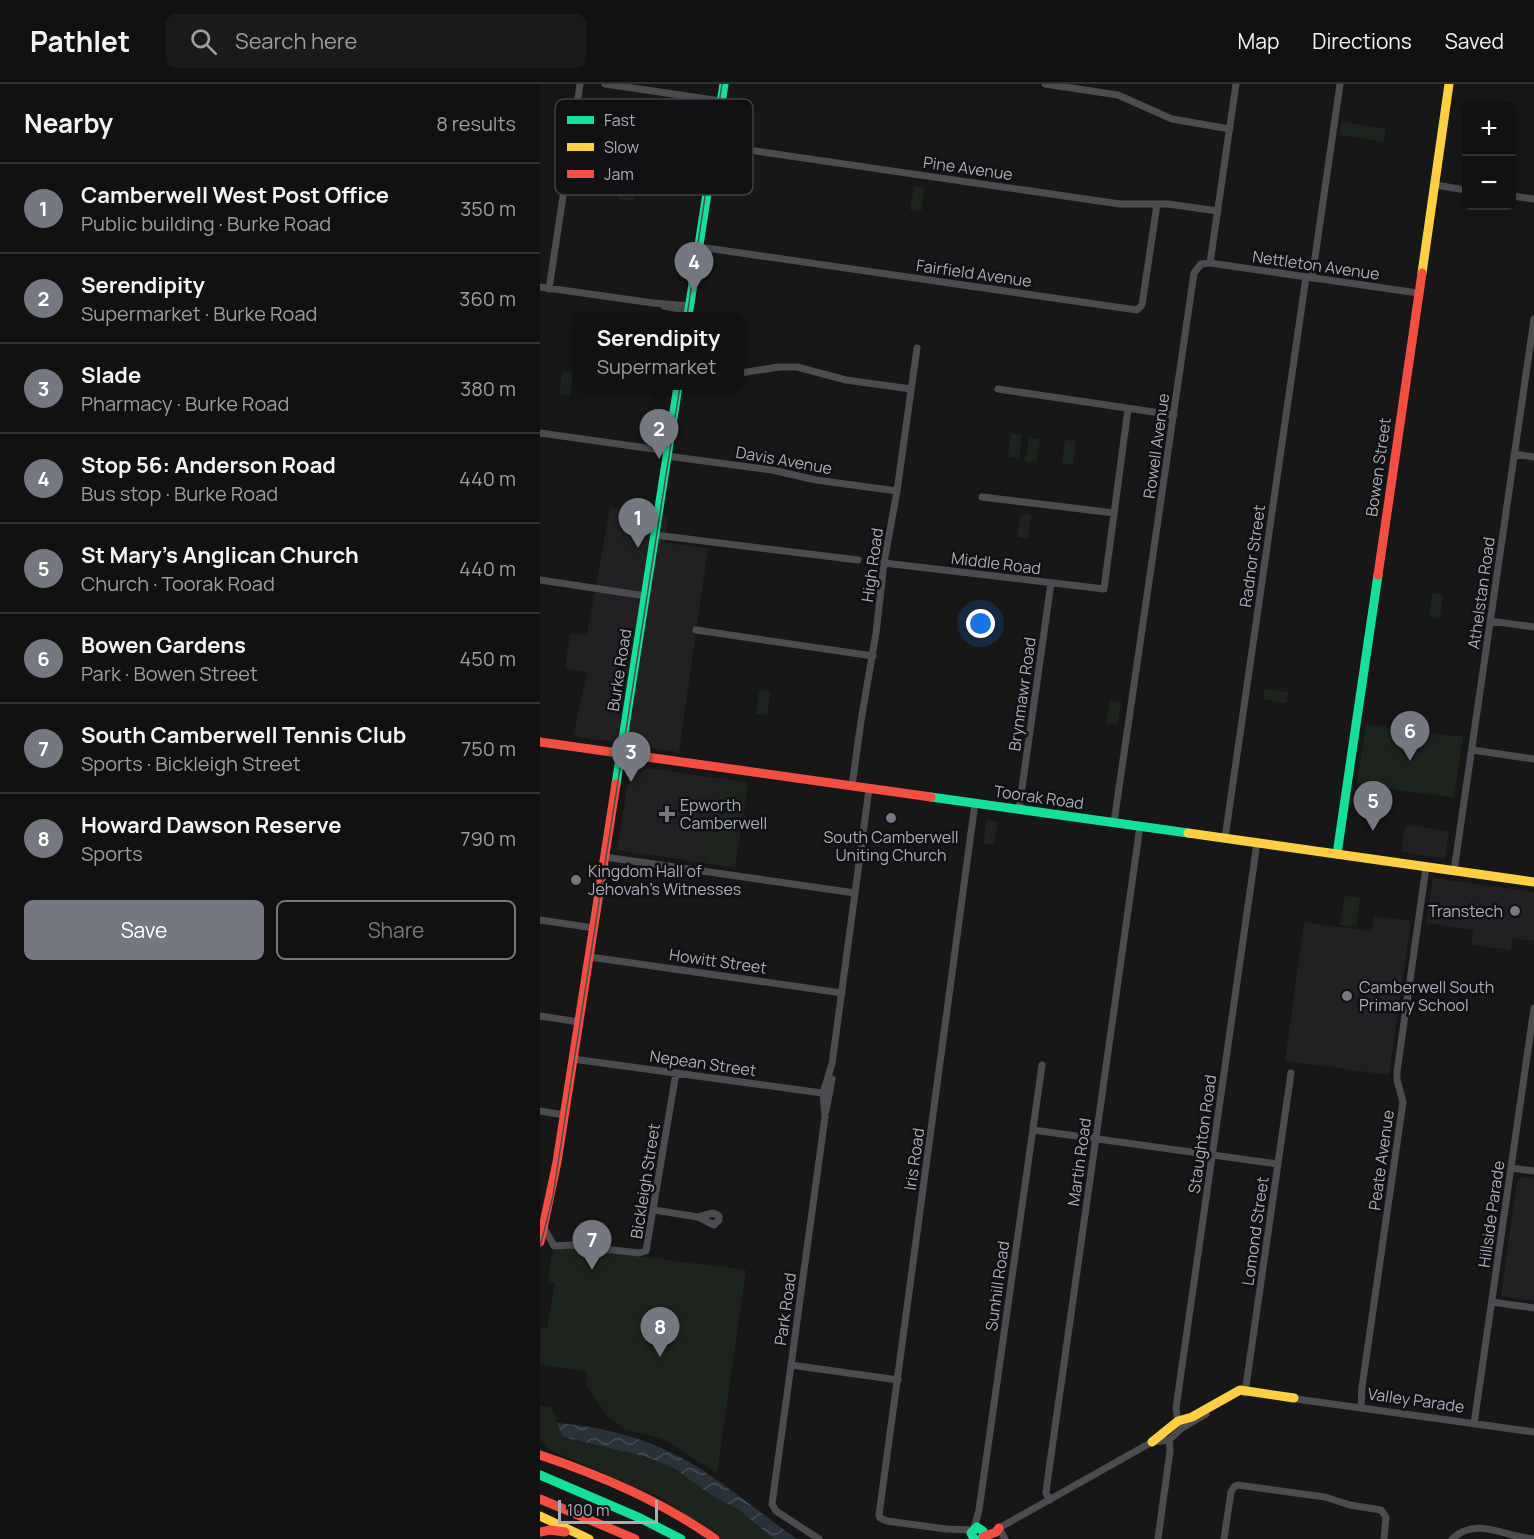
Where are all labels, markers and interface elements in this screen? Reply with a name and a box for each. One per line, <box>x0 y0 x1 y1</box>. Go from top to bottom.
search box <box>166 14 586 68</box>
text: Pathlet <box>30 22 130 60</box>
icon: search <box>187 25 220 58</box>
text: Search here <box>235 26 357 56</box>
text: Map <box>1238 27 1279 55</box>
text: Directions <box>1312 27 1412 55</box>
text: Saved <box>1445 27 1504 55</box>
legend <box>555 99 753 195</box>
map controls <box>1462 102 1516 210</box>
button: + <box>1462 102 1516 156</box>
text: Nearby <box>24 105 113 141</box>
text: Fast <box>604 109 635 131</box>
text: 8 results <box>436 110 516 137</box>
text: Slow <box>604 136 639 158</box>
street label: Pine Avenue <box>922 151 1014 185</box>
button: − <box>1462 156 1516 210</box>
text: Jam <box>604 163 634 185</box>
text: Camberwell West Post Office <box>81 180 389 210</box>
text: 1 <box>39 195 48 222</box>
text: 350 m <box>460 195 516 222</box>
text: Public building · Burke Road <box>81 210 331 237</box>
pin: 4 <box>674 242 714 292</box>
street label: Nettleton Avenue <box>1251 245 1381 285</box>
street label: Fairfield Avenue <box>915 254 1033 292</box>
text: Serendipity <box>81 270 205 300</box>
text: 2 <box>38 285 49 312</box>
text: 360 m <box>459 285 516 312</box>
text: Supermarket · Burke Road <box>81 300 317 327</box>
popup <box>573 312 744 390</box>
text: Serendipity <box>597 323 720 353</box>
text: Supermarket <box>597 353 716 380</box>
text: Slade <box>81 360 141 390</box>
text: 3 <box>38 375 49 402</box>
text: 380 m <box>460 375 516 402</box>
text: Pharmacy · Burke Road <box>81 390 289 417</box>
street label: Rowell Avenue <box>1138 392 1174 500</box>
pin: 2 <box>640 410 678 459</box>
street label: Bowen Street <box>1360 416 1396 518</box>
street label: Davis Avenue <box>734 441 834 479</box>
text: Stop 56: Anderson Road <box>81 450 336 480</box>
text: 4 <box>37 465 50 492</box>
text: 440 m <box>459 465 516 492</box>
text: Bus stop · Burke Road <box>81 480 278 507</box>
pin: 1 <box>618 498 658 548</box>
street label: Radnor Street <box>1234 503 1270 609</box>
street label: High Road <box>856 526 888 604</box>
street label: Athelstan Road <box>1462 535 1500 651</box>
text: St Mary's Anglican Church <box>81 540 359 570</box>
street label: Middle Road <box>950 547 1042 579</box>
text: 5 <box>38 555 49 582</box>
text: 440 m <box>459 555 516 582</box>
text: Church · Toorak Road <box>81 570 275 597</box>
your location <box>966 609 995 638</box>
street label: Burke Road <box>602 627 636 713</box>
text: Bowen Gardens <box>81 630 246 660</box>
street label: Brynmawr Road <box>1003 636 1041 752</box>
text: 6 <box>37 645 50 672</box>
text: 450 m <box>460 645 516 672</box>
text: Park · Bowen Street <box>81 660 258 687</box>
pin: 6 <box>1390 712 1430 761</box>
text: South Camberwell Tennis Club <box>81 720 406 750</box>
pin: 3 <box>612 732 650 782</box>
text: 7 <box>38 735 49 762</box>
text: 750 m <box>461 735 516 762</box>
text: Sports · Bickleigh Street <box>81 750 301 777</box>
street label: Toorak Road <box>993 780 1085 814</box>
pin: 5 <box>1354 782 1392 831</box>
place label: Epworth Camberwell <box>680 794 767 834</box>
marker: Epworth Camberwell <box>658 805 676 823</box>
text: Howard Dawson Reserve <box>81 810 341 840</box>
marker: South Camberwell Uniting Church <box>884 811 898 825</box>
text: 8 <box>37 825 50 852</box>
text: 790 m <box>460 825 516 852</box>
place label: South Camberwell Uniting Church <box>823 826 959 866</box>
text: Sports <box>81 840 143 867</box>
place label: Kingdom Hall of Jehovah's Witnesses <box>588 860 741 900</box>
marker: Kingdom Hall of Jehovah's Witnesses <box>569 873 583 887</box>
button: Save <box>24 900 264 960</box>
button: Share <box>276 900 516 960</box>
place label: Transtech <box>1428 900 1503 922</box>
marker: Transtech <box>1508 904 1522 918</box>
street label: Howitt Street <box>668 943 768 979</box>
place label: Camberwell South Primary School <box>1359 976 1494 1016</box>
marker: Camberwell South Primary School <box>1340 989 1354 1003</box>
street label: Nepean Street <box>648 1045 758 1081</box>
street label: Staughton Road <box>1183 1073 1221 1195</box>
street label: Peate Avenue <box>1363 1108 1399 1212</box>
street label: Martin Road <box>1062 1116 1096 1208</box>
street label: Bickleigh Street <box>625 1122 665 1240</box>
street label: Iris Road <box>899 1126 929 1192</box>
street label: Hillside Parade <box>1473 1159 1509 1269</box>
street label: Lomond Street <box>1236 1175 1274 1287</box>
pin: 7 <box>572 1220 612 1270</box>
street label: Sunhill Road <box>980 1240 1014 1332</box>
street label: Park Road <box>769 1271 801 1347</box>
pin: 8 <box>640 1308 680 1357</box>
street label: Valley Parade <box>1366 1382 1466 1418</box>
scale bar <box>558 1497 658 1524</box>
text: 100 m <box>567 1499 610 1521</box>

